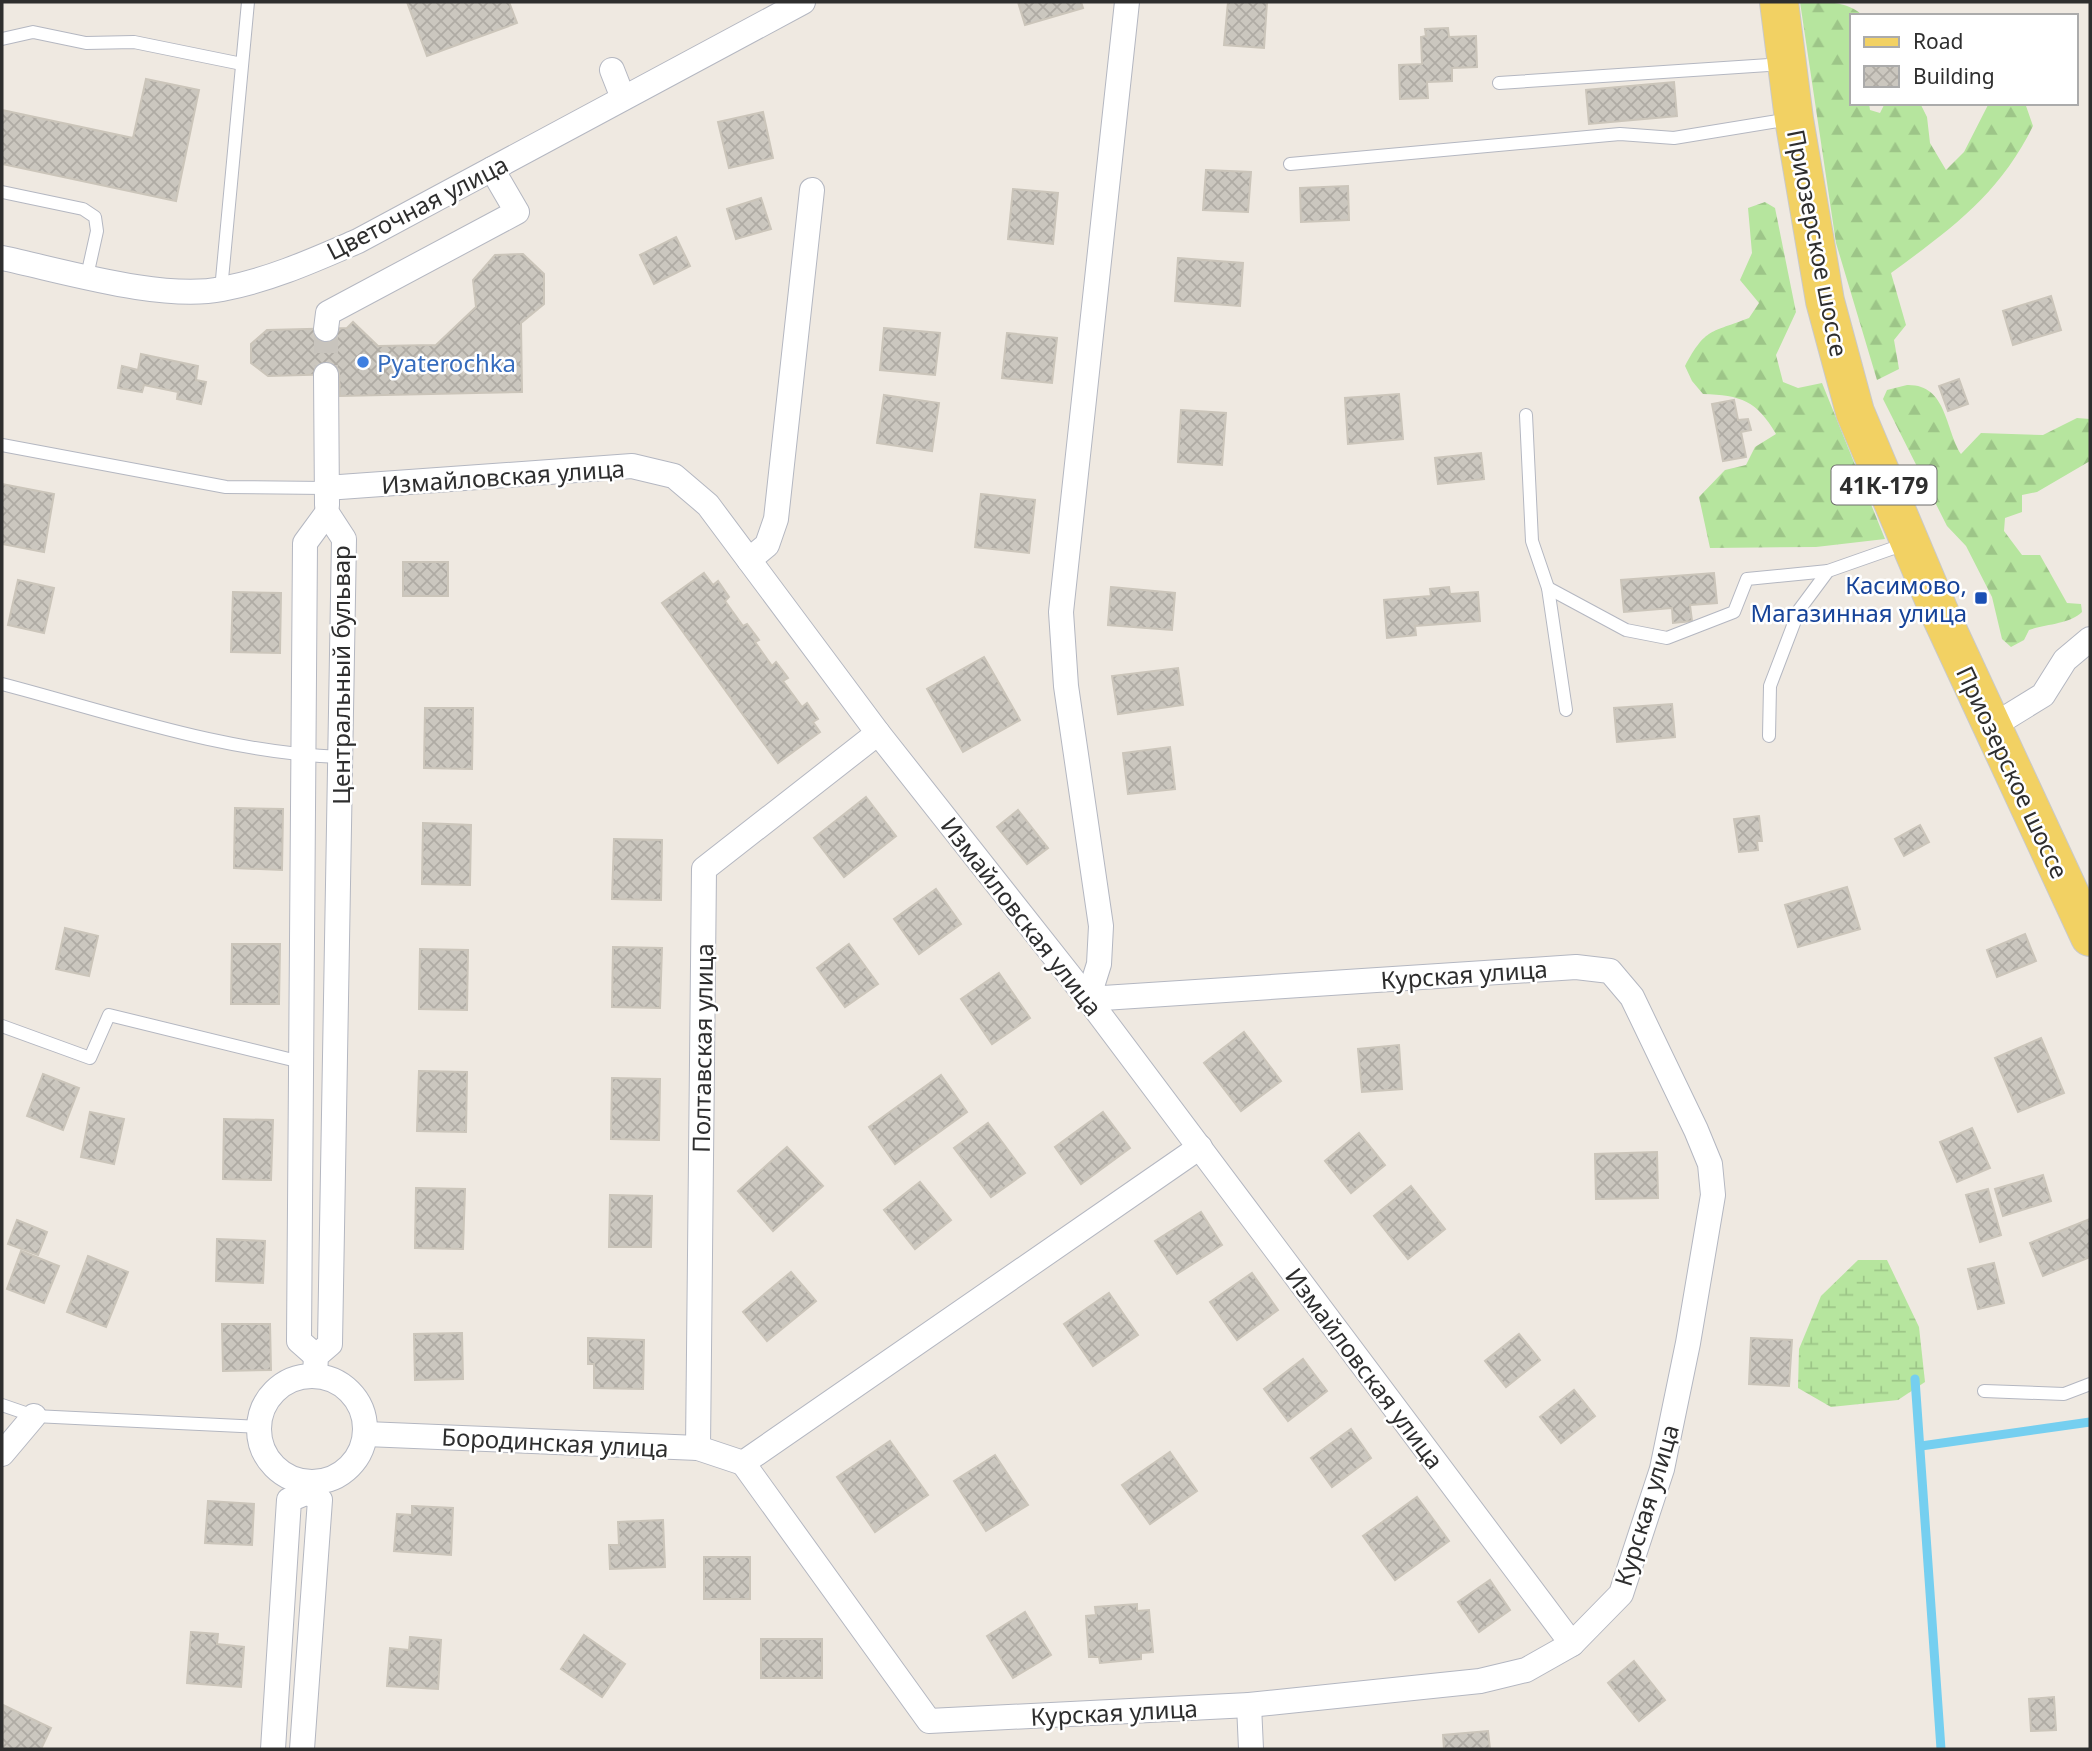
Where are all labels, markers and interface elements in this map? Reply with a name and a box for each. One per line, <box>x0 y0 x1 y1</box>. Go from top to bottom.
legend <box>1850 14 2078 105</box>
text: Road <box>1913 27 1963 55</box>
text: Building <box>1913 62 1995 90</box>
street label: Приозерское шоссе <box>1780 127 1856 359</box>
street label: Цветочная улица <box>321 147 513 267</box>
place label: Pyaterochka <box>377 346 516 379</box>
marker: Pyaterochka <box>355 354 371 370</box>
street label: Измайловская улица <box>380 451 626 501</box>
road number: 41К-179 <box>1832 466 1937 505</box>
street label: Центральный бульвар <box>324 545 357 805</box>
place label: Касимово, Магазинная улица <box>1750 568 1967 629</box>
marker: Касимово, Магазинная улица <box>1973 590 1989 606</box>
street label: Приозерское шоссе <box>1949 660 2077 884</box>
street label: Измайловская улица <box>934 810 1110 1022</box>
street label: Полтавская улица <box>684 943 720 1153</box>
street label: Курская улица <box>1379 952 1549 996</box>
street label: Измайловская улица <box>1278 1261 1452 1475</box>
street label: Бородинская улица <box>441 1420 669 1464</box>
street label: Курская улица <box>1606 1420 1686 1590</box>
street label: Курская улица <box>1030 1691 1198 1733</box>

